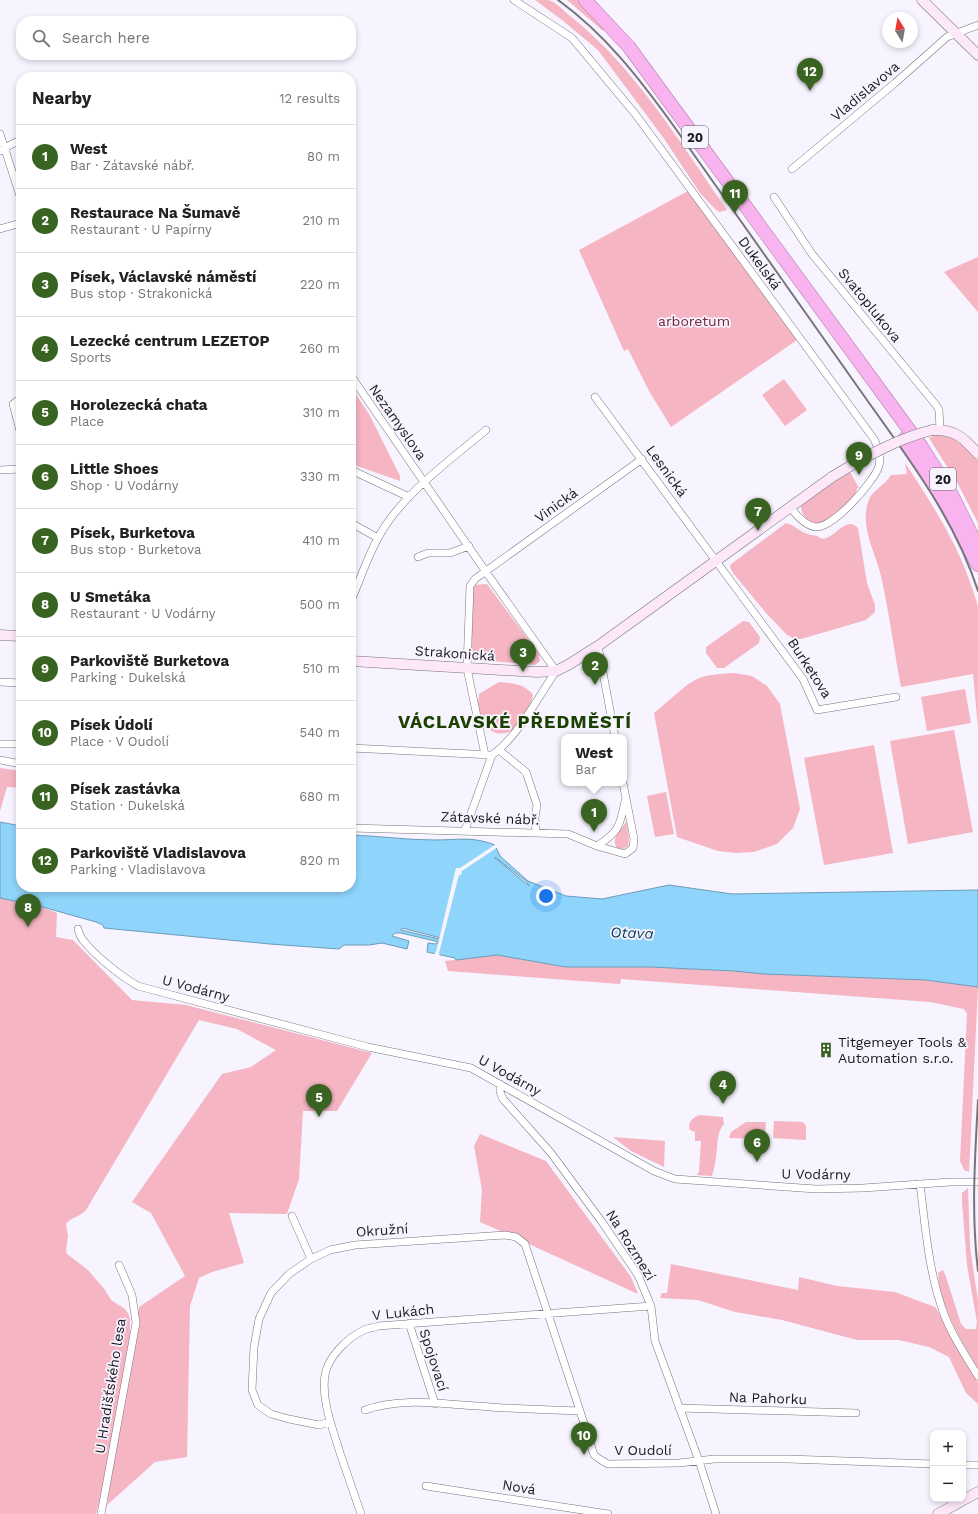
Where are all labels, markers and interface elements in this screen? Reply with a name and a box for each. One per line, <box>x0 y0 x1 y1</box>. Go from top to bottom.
north arrow <box>882 12 918 48</box>
search box <box>16 16 356 60</box>
icon: search <box>30 27 52 49</box>
text: Search here <box>62 29 150 47</box>
pin: 12 <box>797 58 823 91</box>
street label: Vladislavova <box>828 58 902 124</box>
text: Nearby <box>32 88 91 108</box>
text: 12 results <box>279 91 340 106</box>
road number: 20 <box>682 126 708 148</box>
text: West <box>70 140 107 158</box>
text: 1 <box>42 149 48 164</box>
text: 80 m <box>307 149 340 164</box>
text: Bar · Zátavské nábř. <box>70 158 194 173</box>
pin: 11 <box>722 180 748 213</box>
text: Restaurace Na Šumavě <box>70 204 240 222</box>
text: 2 <box>41 213 49 228</box>
text: 210 m <box>302 213 340 228</box>
text: Restaurant · U Papírny <box>70 222 212 237</box>
street label: Dukelská <box>735 233 785 293</box>
street label: Svatoplukova <box>835 265 905 345</box>
text: Písek, Václavské náměstí <box>70 268 256 286</box>
text: 3 <box>41 277 49 292</box>
text: 220 m <box>300 277 340 292</box>
text: Bus stop · Strakonická <box>70 286 212 301</box>
park label: arboretum <box>658 313 730 329</box>
text: Lezecké centrum LEZETOP <box>70 332 270 350</box>
text: 4 <box>41 341 49 356</box>
text: 260 m <box>300 341 340 356</box>
text: Sports <box>70 350 111 365</box>
street label: Nezamyslova <box>366 381 430 463</box>
text: Horolezecká chata <box>70 396 208 414</box>
text: 5 <box>41 405 49 420</box>
text: 310 m <box>302 405 340 420</box>
text: Place <box>70 414 104 429</box>
street label: Lesnická <box>643 442 691 500</box>
pin: 9 <box>846 442 872 475</box>
text: Little Shoes <box>70 460 158 478</box>
road number: 20 <box>930 468 956 490</box>
text: 6 <box>41 469 49 484</box>
text: 330 m <box>300 469 340 484</box>
text: Shop · U Vodárny <box>70 478 178 493</box>
street label: Vinická <box>532 484 580 526</box>
pin: 7 <box>745 498 771 531</box>
text: Písek, Burketova <box>70 524 195 542</box>
text: 7 <box>41 533 49 548</box>
text: 410 m <box>302 533 340 548</box>
text: Bus stop · Burketova <box>70 542 201 557</box>
text: U Smetáka <box>70 588 151 606</box>
text: 8 <box>41 597 49 612</box>
text: 500 m <box>299 597 340 612</box>
text: Restaurant · U Vodárny <box>70 606 216 621</box>
street label: Burketova <box>785 635 835 701</box>
pin: 3 <box>510 639 536 672</box>
street label: Strakonická <box>414 642 496 664</box>
text: Parkoviště Burketova <box>70 652 229 670</box>
pin: 2 <box>582 652 608 685</box>
text: 9 <box>41 661 49 676</box>
text: 510 m <box>302 661 340 676</box>
text: Parking · Dukelská <box>70 670 186 685</box>
district label: VÁCLAVSKÉ PŘEDMĚSTÍ <box>398 711 632 732</box>
text: Písek Údolí <box>70 716 153 734</box>
text: 10 <box>38 725 52 740</box>
text: 540 m <box>300 725 340 740</box>
text: Place · V Oudolí <box>70 734 169 749</box>
popup <box>561 734 627 786</box>
text: West <box>575 744 613 762</box>
text: Bar <box>575 762 596 777</box>
text: Písek zastávka <box>70 780 180 798</box>
text: 11 <box>39 789 51 804</box>
text: 680 m <box>299 789 340 804</box>
text: Station · Dukelská <box>70 798 185 813</box>
pin: 1 <box>581 799 607 832</box>
street label: Zátavské nábř. <box>440 808 540 828</box>
text: Parkoviště Vladislavova <box>70 844 246 862</box>
text: 12 <box>38 853 52 868</box>
text: 820 m <box>300 853 340 868</box>
text: Parking · Vladislavova <box>70 862 206 877</box>
your location <box>536 886 556 906</box>
pin: 8 <box>15 894 41 927</box>
water label: Otava <box>610 923 654 943</box>
street label: U Vodárny <box>161 971 232 1005</box>
place label: Titgemeyer Tools & Automation s.r.o. <box>838 1034 967 1066</box>
building icon: Titgemeyer Tools & Automation s.r.o. <box>817 1041 835 1059</box>
street label: U Vodárny <box>476 1051 545 1099</box>
pin: 4 <box>710 1071 736 1104</box>
pin: 5 <box>306 1084 332 1117</box>
pin: 6 <box>744 1129 770 1162</box>
street label: U Vodárny <box>781 1165 851 1183</box>
street label: Na Rozmezí <box>603 1207 659 1283</box>
street label: Okružní <box>355 1220 409 1240</box>
street label: V Lukách <box>371 1301 435 1323</box>
street label: U Hradišťského lesa <box>91 1317 129 1455</box>
street label: Spojovací <box>416 1327 452 1394</box>
street label: Na Pahorku <box>729 1389 807 1407</box>
pin: 10 <box>571 1422 597 1455</box>
map controls <box>930 1430 966 1502</box>
button: + <box>930 1430 966 1466</box>
street label: V Oudolí <box>614 1442 672 1458</box>
button: − <box>930 1466 966 1502</box>
street label: Nová <box>501 1476 537 1498</box>

